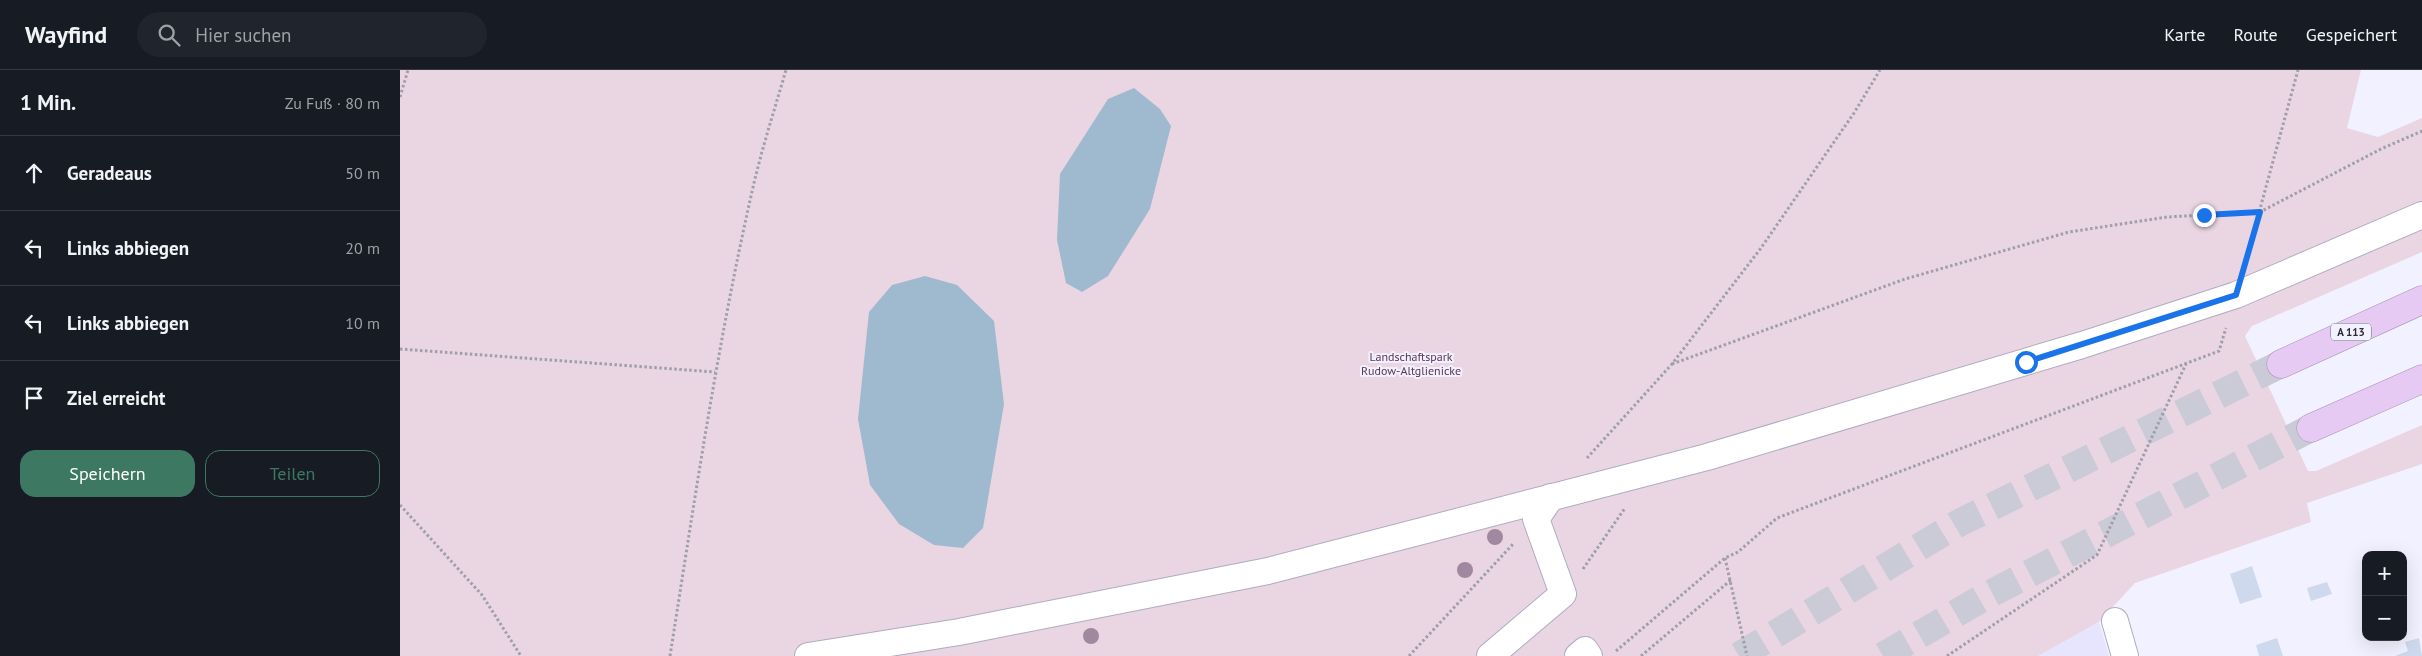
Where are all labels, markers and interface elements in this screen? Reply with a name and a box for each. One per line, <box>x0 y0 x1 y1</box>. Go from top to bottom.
search box <box>137 12 487 57</box>
text: Wayfind <box>25 19 107 50</box>
icon: search <box>155 21 183 49</box>
text: Hier suchen <box>195 23 292 47</box>
text: Karte <box>2164 23 2205 46</box>
text: Route <box>2233 23 2278 46</box>
text: Gespeichert <box>2306 23 2397 46</box>
text: 1 Min. <box>20 89 76 116</box>
text: Zu Fuß · 80 m <box>285 93 380 113</box>
icon: ahead <box>20 159 48 187</box>
text: Geradeaus <box>67 161 152 185</box>
text: 50 m <box>345 163 380 183</box>
route end <box>2193 204 2216 227</box>
icon: left <box>20 234 48 262</box>
text: Links abbiegen <box>67 236 189 260</box>
text: 20 m <box>345 238 380 258</box>
icon: left <box>20 309 48 337</box>
text: Links abbiegen <box>67 311 189 335</box>
text: 10 m <box>345 313 380 333</box>
road number: A 113 <box>2331 323 2371 340</box>
park label: Landschaftspark Rudow-Altglienicke <box>1361 349 1461 378</box>
route start <box>2015 351 2038 374</box>
icon: arrive <box>20 384 48 412</box>
text: Ziel erreicht <box>67 386 165 410</box>
button: Speichern <box>20 450 195 497</box>
button: Teilen <box>205 450 380 497</box>
map controls <box>2362 551 2407 641</box>
button: + <box>2362 551 2407 596</box>
button: − <box>2362 596 2407 641</box>

